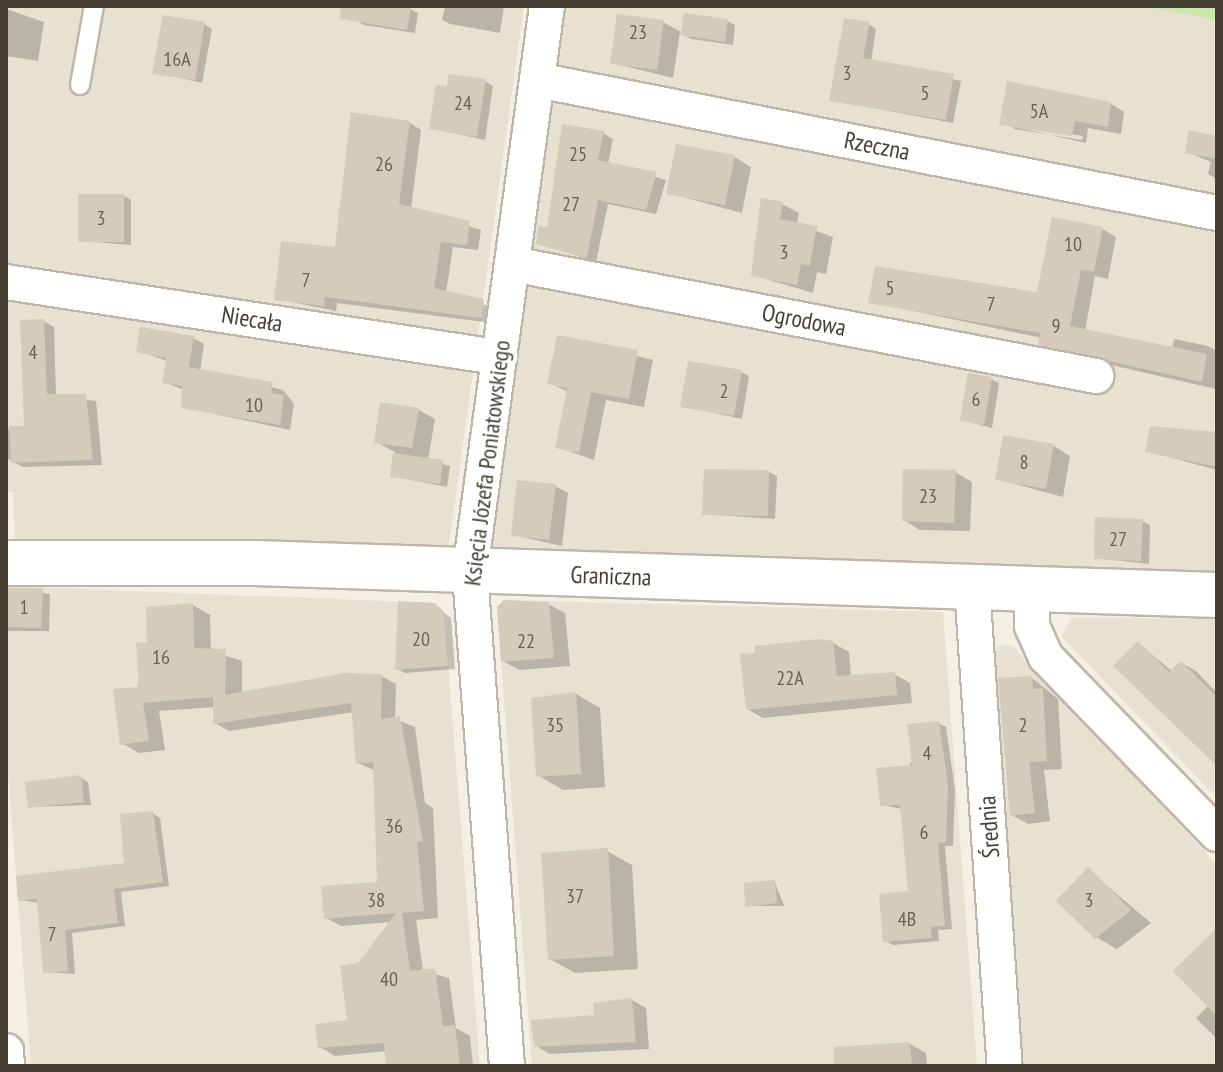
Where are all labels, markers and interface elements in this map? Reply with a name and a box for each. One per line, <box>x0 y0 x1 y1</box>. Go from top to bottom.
house number: 23 <box>629 20 647 44</box>
house number: 16A <box>163 47 191 71</box>
house number: 3 <box>843 61 851 85</box>
house number: 5 <box>921 81 929 105</box>
house number: 24 <box>454 91 472 115</box>
house number: 5A <box>1030 99 1048 123</box>
street label: Rzeczna <box>842 126 912 166</box>
house number: 25 <box>569 142 587 166</box>
house number: 26 <box>375 152 393 176</box>
house number: 27 <box>562 192 580 216</box>
house number: 3 <box>97 206 105 230</box>
house number: 10 <box>1064 232 1082 256</box>
house number: 3 <box>780 240 788 264</box>
house number: 7 <box>302 268 310 292</box>
house number: 5 <box>886 276 894 300</box>
house number: 7 <box>987 292 995 316</box>
street label: Ogrodowa <box>760 298 848 342</box>
street label: Niecała <box>220 300 284 338</box>
house number: 9 <box>1052 314 1060 338</box>
street label: Księcia Józefa Poniatowskiego <box>458 338 516 588</box>
house number: 4 <box>29 340 37 364</box>
house number: 2 <box>720 379 728 403</box>
house number: 6 <box>972 387 980 411</box>
house number: 10 <box>245 393 263 417</box>
house number: 8 <box>1020 450 1028 474</box>
house number: 23 <box>919 484 937 508</box>
house number: 27 <box>1109 527 1127 551</box>
street label: Graniczna <box>570 560 652 592</box>
house number: 1 <box>20 595 28 619</box>
house number: 20 <box>412 627 430 651</box>
house number: 22 <box>517 629 535 653</box>
house number: 16 <box>152 645 170 669</box>
house number: 22A <box>776 666 804 690</box>
house number: 35 <box>546 713 564 737</box>
house number: 2 <box>1019 713 1027 737</box>
house number: 4 <box>923 741 931 765</box>
street label: Średnia <box>972 795 1006 859</box>
house number: 36 <box>385 814 403 838</box>
house number: 6 <box>920 820 928 844</box>
house number: 37 <box>566 884 584 908</box>
house number: 38 <box>367 888 385 912</box>
house number: 3 <box>1085 888 1093 912</box>
house number: 4B <box>898 907 916 931</box>
house number: 7 <box>48 922 56 946</box>
house number: 40 <box>380 967 398 991</box>

